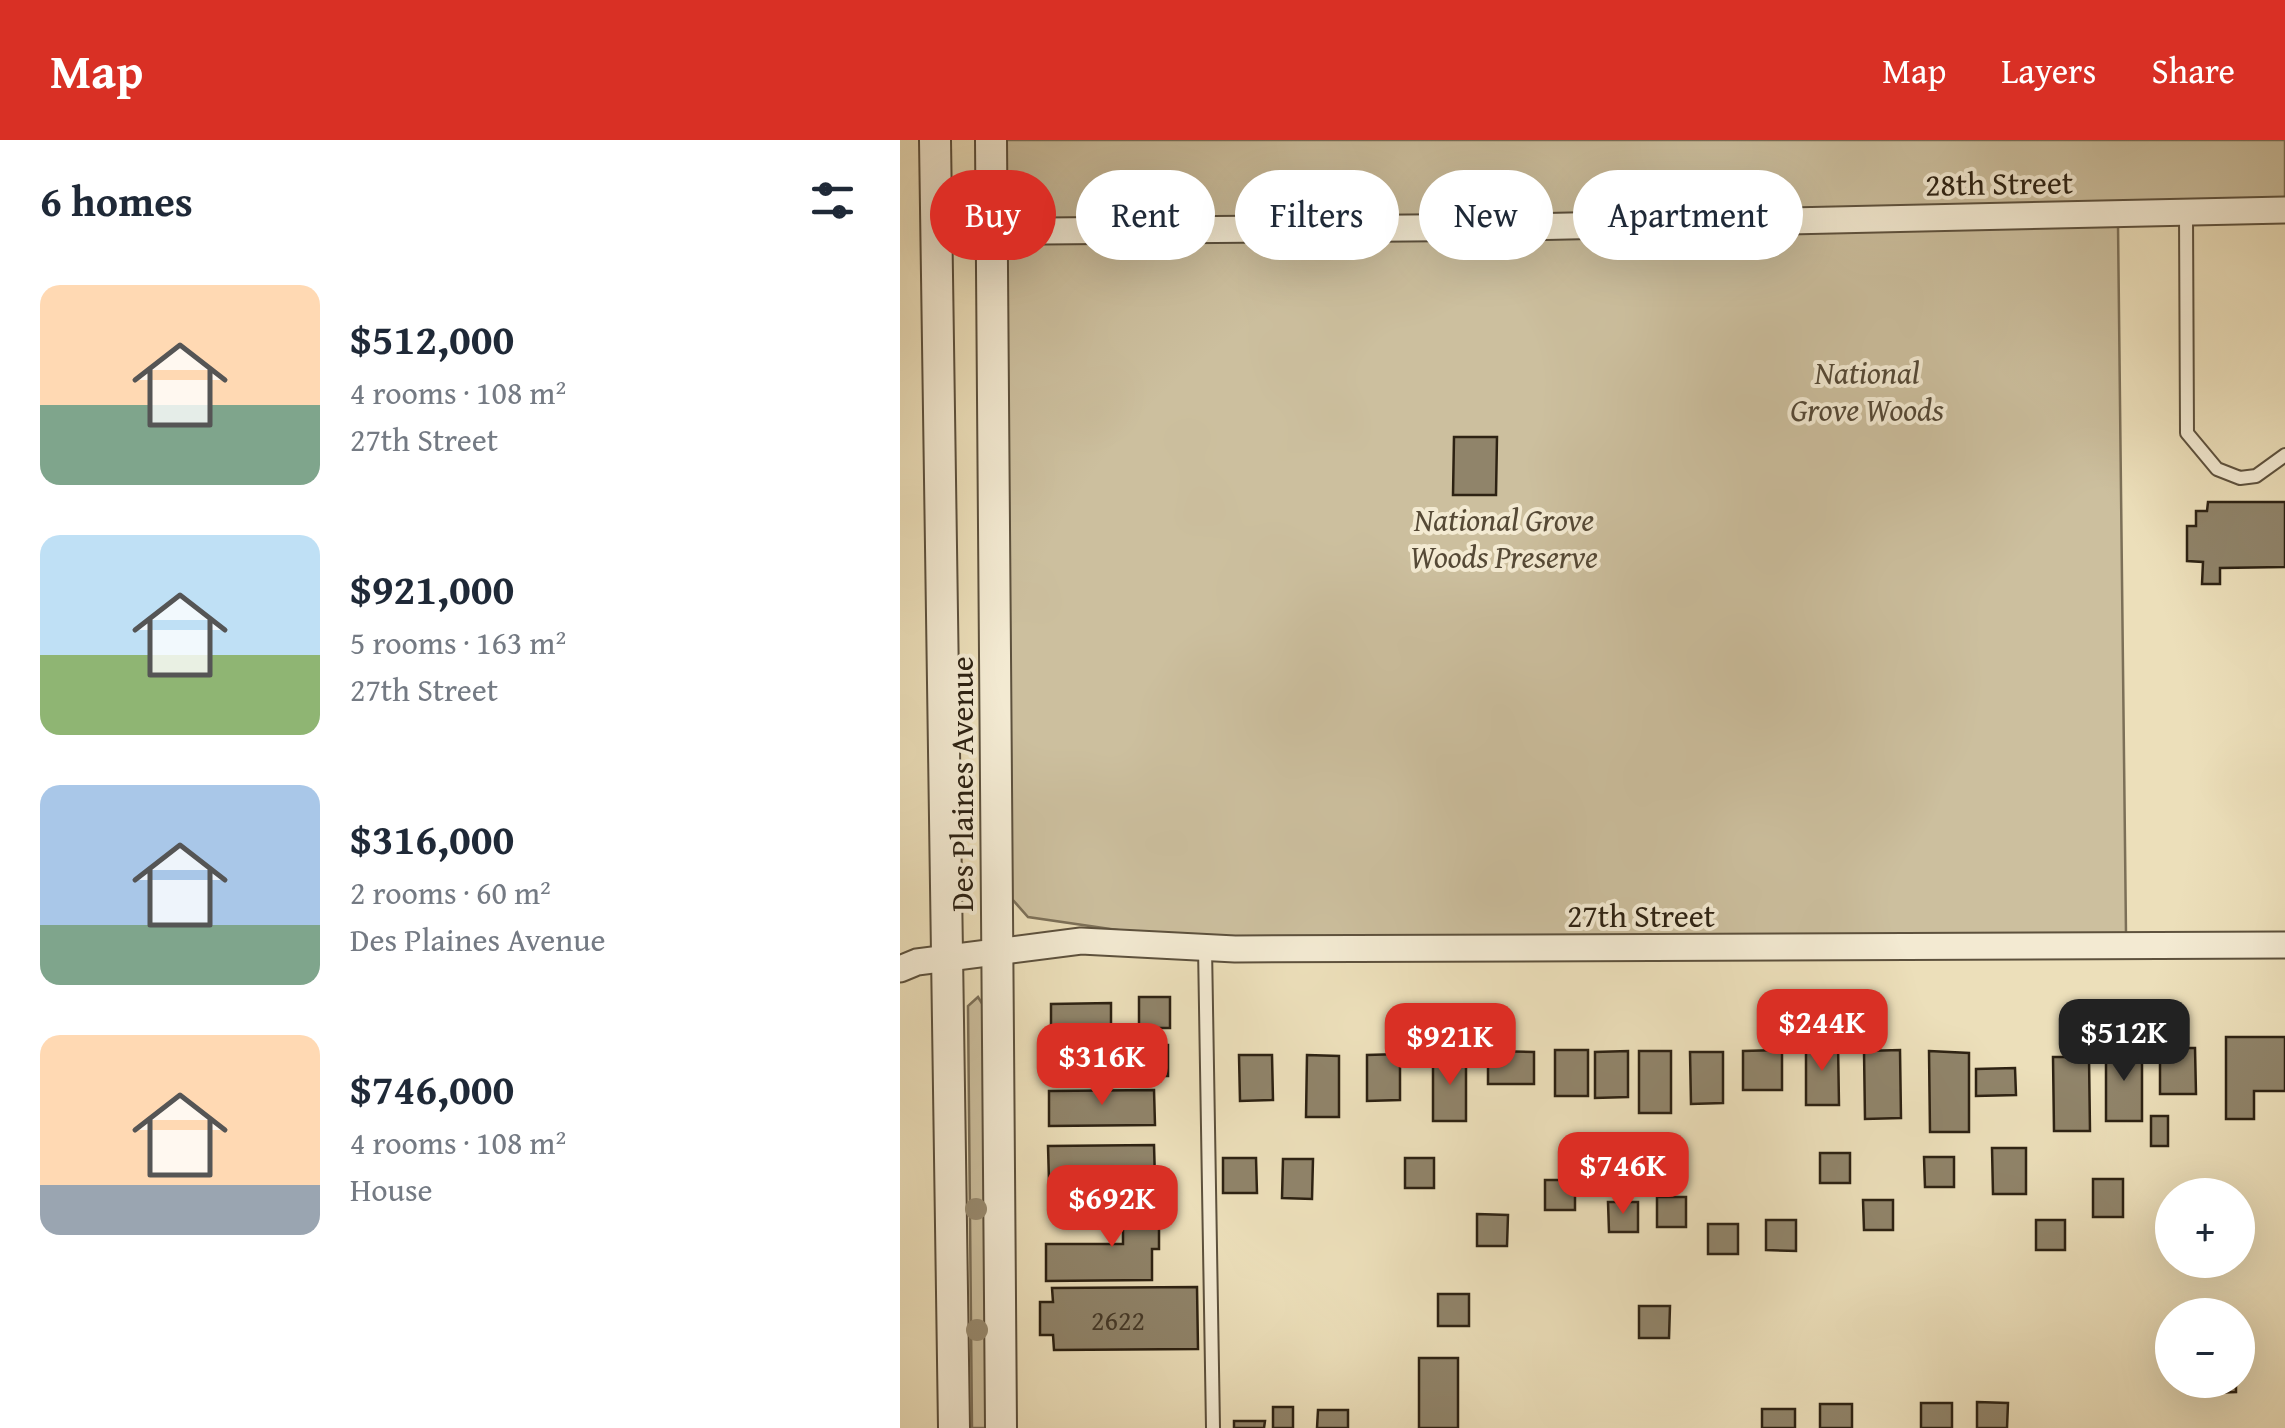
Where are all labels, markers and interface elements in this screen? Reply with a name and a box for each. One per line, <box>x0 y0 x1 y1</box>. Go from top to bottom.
text: Map <box>50 35 143 106</box>
text: Map <box>1882 45 1946 96</box>
text: Layers <box>2001 45 2096 96</box>
text: Share <box>2151 45 2235 96</box>
street label: 28th Street <box>1925 158 2073 208</box>
text: 6 homes <box>40 170 193 231</box>
chip: Buy <box>930 170 1056 260</box>
chip: Rent <box>1076 170 1215 260</box>
chip: Filters <box>1235 170 1399 260</box>
chip: New <box>1419 170 1553 260</box>
chip: Apartment <box>1573 170 1803 260</box>
icon: filters <box>805 173 860 228</box>
text: $512,000 <box>350 308 514 369</box>
icon: home <box>120 325 240 445</box>
park label: National Grove Woods <box>1790 349 1944 433</box>
text: 4 rooms · 108 m² <box>350 369 566 416</box>
text: 27th Street <box>350 416 498 463</box>
park label: National Grove Woods Preserve <box>1410 496 1598 580</box>
text: $921,000 <box>350 558 514 619</box>
icon: home <box>120 575 240 695</box>
text: 5 rooms · 163 m² <box>350 619 566 666</box>
street label: Des Plaines Avenue <box>938 656 985 912</box>
text: 27th Street <box>350 666 498 713</box>
text: $316,000 <box>350 808 514 869</box>
icon: home <box>120 825 240 945</box>
text: 2 rooms · 60 m² <box>350 869 551 916</box>
street label: 27th Street <box>1567 892 1715 939</box>
text: Des Plaines Avenue <box>350 916 606 963</box>
pin: $244K <box>1752 989 1892 1074</box>
text: $244K <box>1779 998 1865 1045</box>
pin: $512K <box>2054 999 2194 1084</box>
pin: $921K <box>1380 1003 1520 1088</box>
text: $512K <box>2081 1008 2167 1055</box>
text: $921K <box>1407 1012 1493 1059</box>
pin: $316K <box>1032 1023 1172 1108</box>
text: $316K <box>1059 1032 1145 1079</box>
text: $746,000 <box>350 1058 514 1119</box>
icon: home <box>120 1075 240 1195</box>
text: 4 rooms · 108 m² <box>350 1119 566 1166</box>
pin: $746K <box>1553 1132 1693 1217</box>
text: $746K <box>1580 1141 1666 1188</box>
pin: $692K <box>1042 1165 1182 1250</box>
text: House <box>350 1166 433 1213</box>
text: $692K <box>1069 1174 1155 1221</box>
map controls <box>2155 1178 2255 1398</box>
button: + <box>2155 1178 2255 1278</box>
button: − <box>2155 1298 2255 1398</box>
house number: 2622 <box>1091 1299 1145 1340</box>

